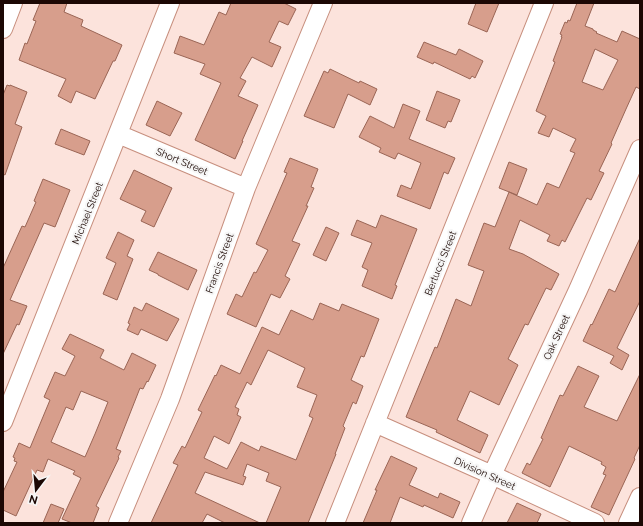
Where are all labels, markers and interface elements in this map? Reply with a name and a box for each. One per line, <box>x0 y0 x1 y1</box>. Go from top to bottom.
street label: Short Street <box>154 146 210 178</box>
street label: Michael Street <box>70 180 105 246</box>
street label: Bertucci Street <box>422 229 459 297</box>
street label: Francis Street <box>204 231 236 295</box>
street label: Oak Street <box>541 312 572 362</box>
street label: Division Street <box>452 455 518 492</box>
north arrow <box>16 470 56 510</box>
text: N <box>28 492 39 507</box>

